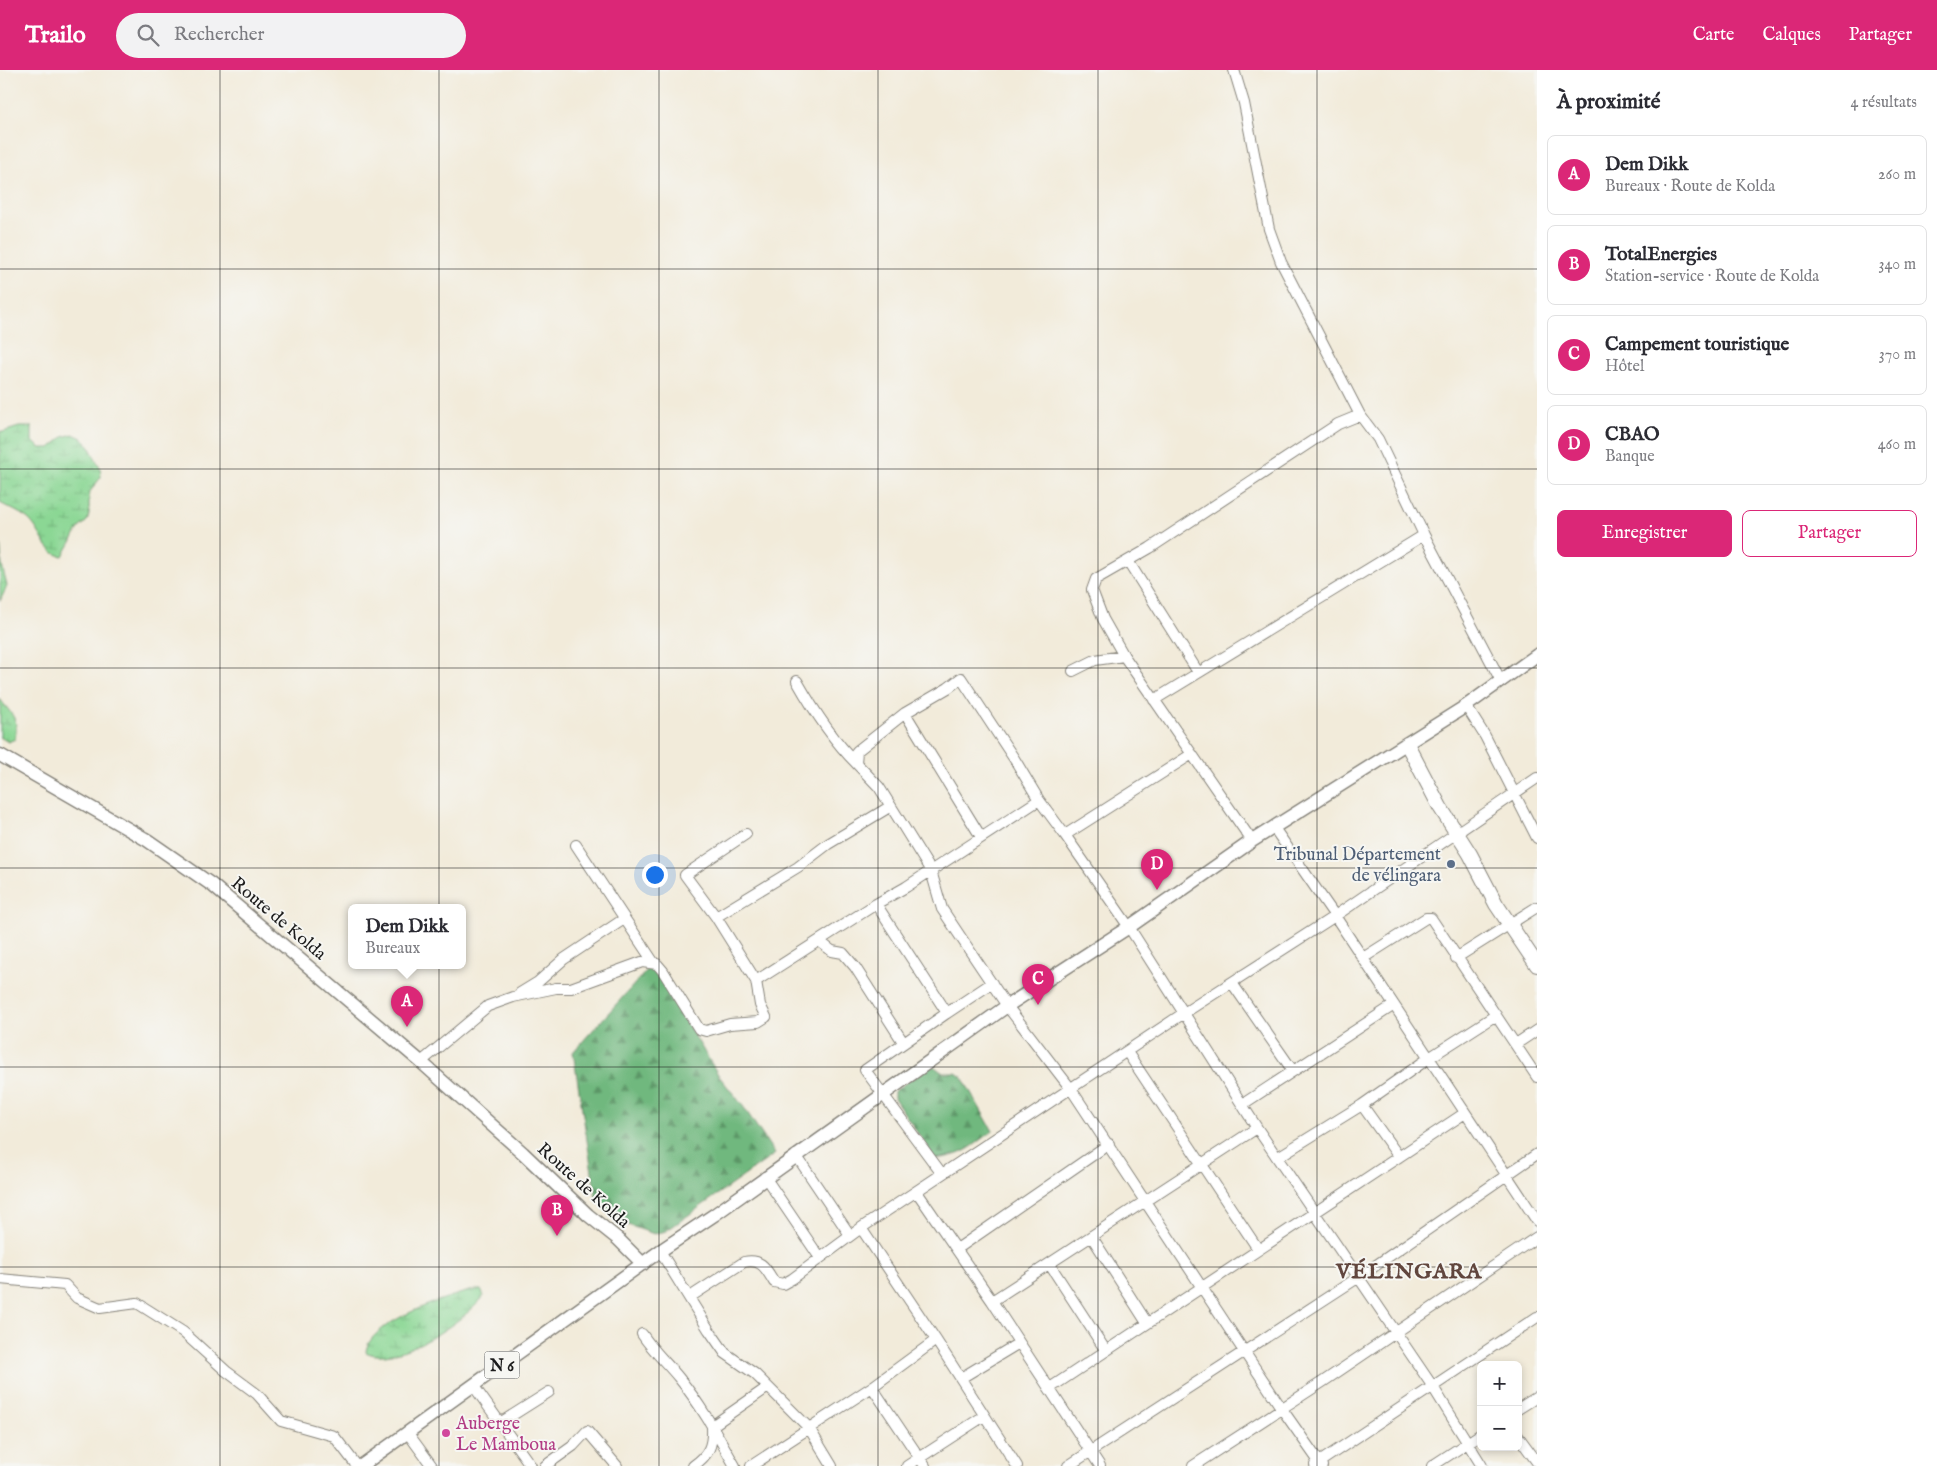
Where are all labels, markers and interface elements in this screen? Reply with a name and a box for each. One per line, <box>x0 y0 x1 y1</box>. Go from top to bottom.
search box <box>116 13 466 58</box>
text: Trailo <box>25 20 86 51</box>
icon: search <box>134 21 162 49</box>
text: Rechercher <box>174 23 265 47</box>
text: Carte <box>1693 24 1734 47</box>
text: Calques <box>1762 24 1821 47</box>
text: Partager <box>1849 24 1912 47</box>
text: À proximité <box>1557 89 1660 116</box>
text: 4 résultats <box>1851 93 1917 113</box>
text: Dem Dikk <box>1605 153 1688 177</box>
text: A <box>1569 165 1579 185</box>
text: 260 m <box>1878 165 1916 185</box>
text: Bureaux · Route de Kolda <box>1605 177 1775 197</box>
text: TotalEnergies <box>1605 243 1717 267</box>
text: B <box>1569 255 1579 275</box>
text: 340 m <box>1878 255 1916 275</box>
text: Station-service · Route de Kolda <box>1605 267 1819 287</box>
text: Campement touristique <box>1605 333 1789 357</box>
text: C <box>1568 345 1580 365</box>
text: 370 m <box>1879 345 1916 365</box>
text: Hôtel <box>1605 357 1644 377</box>
text: CBAO <box>1605 423 1660 447</box>
text: D <box>1568 435 1580 455</box>
text: 460 m <box>1878 435 1916 455</box>
text: Banque <box>1605 447 1655 467</box>
button: Enregistrer <box>1557 510 1732 557</box>
button: Partager <box>1742 510 1917 557</box>
place label: Tribunal Département de vélingara <box>1274 844 1441 888</box>
pin: D <box>1141 849 1173 890</box>
marker: Tribunal Département de vélingara <box>1445 858 1457 870</box>
your location <box>642 862 668 888</box>
street label: Route de Kolda <box>226 873 331 966</box>
popup <box>348 904 466 969</box>
text: Dem Dikk <box>365 915 449 939</box>
text: Bureaux <box>365 939 420 959</box>
pin: C <box>1022 964 1054 1005</box>
pin: A <box>391 986 423 1027</box>
street label: Route de Kolda <box>532 1138 635 1234</box>
pin: B <box>541 1195 573 1236</box>
district label: VÉLINGARA <box>1335 1258 1482 1286</box>
road number: N 6 <box>484 1352 520 1378</box>
map controls <box>1477 1361 1522 1451</box>
button: + <box>1477 1361 1522 1406</box>
button: − <box>1477 1406 1522 1451</box>
place label: Auberge Le Mamboua <box>455 1413 556 1457</box>
marker: Auberge Le Mamboua <box>440 1427 452 1439</box>

